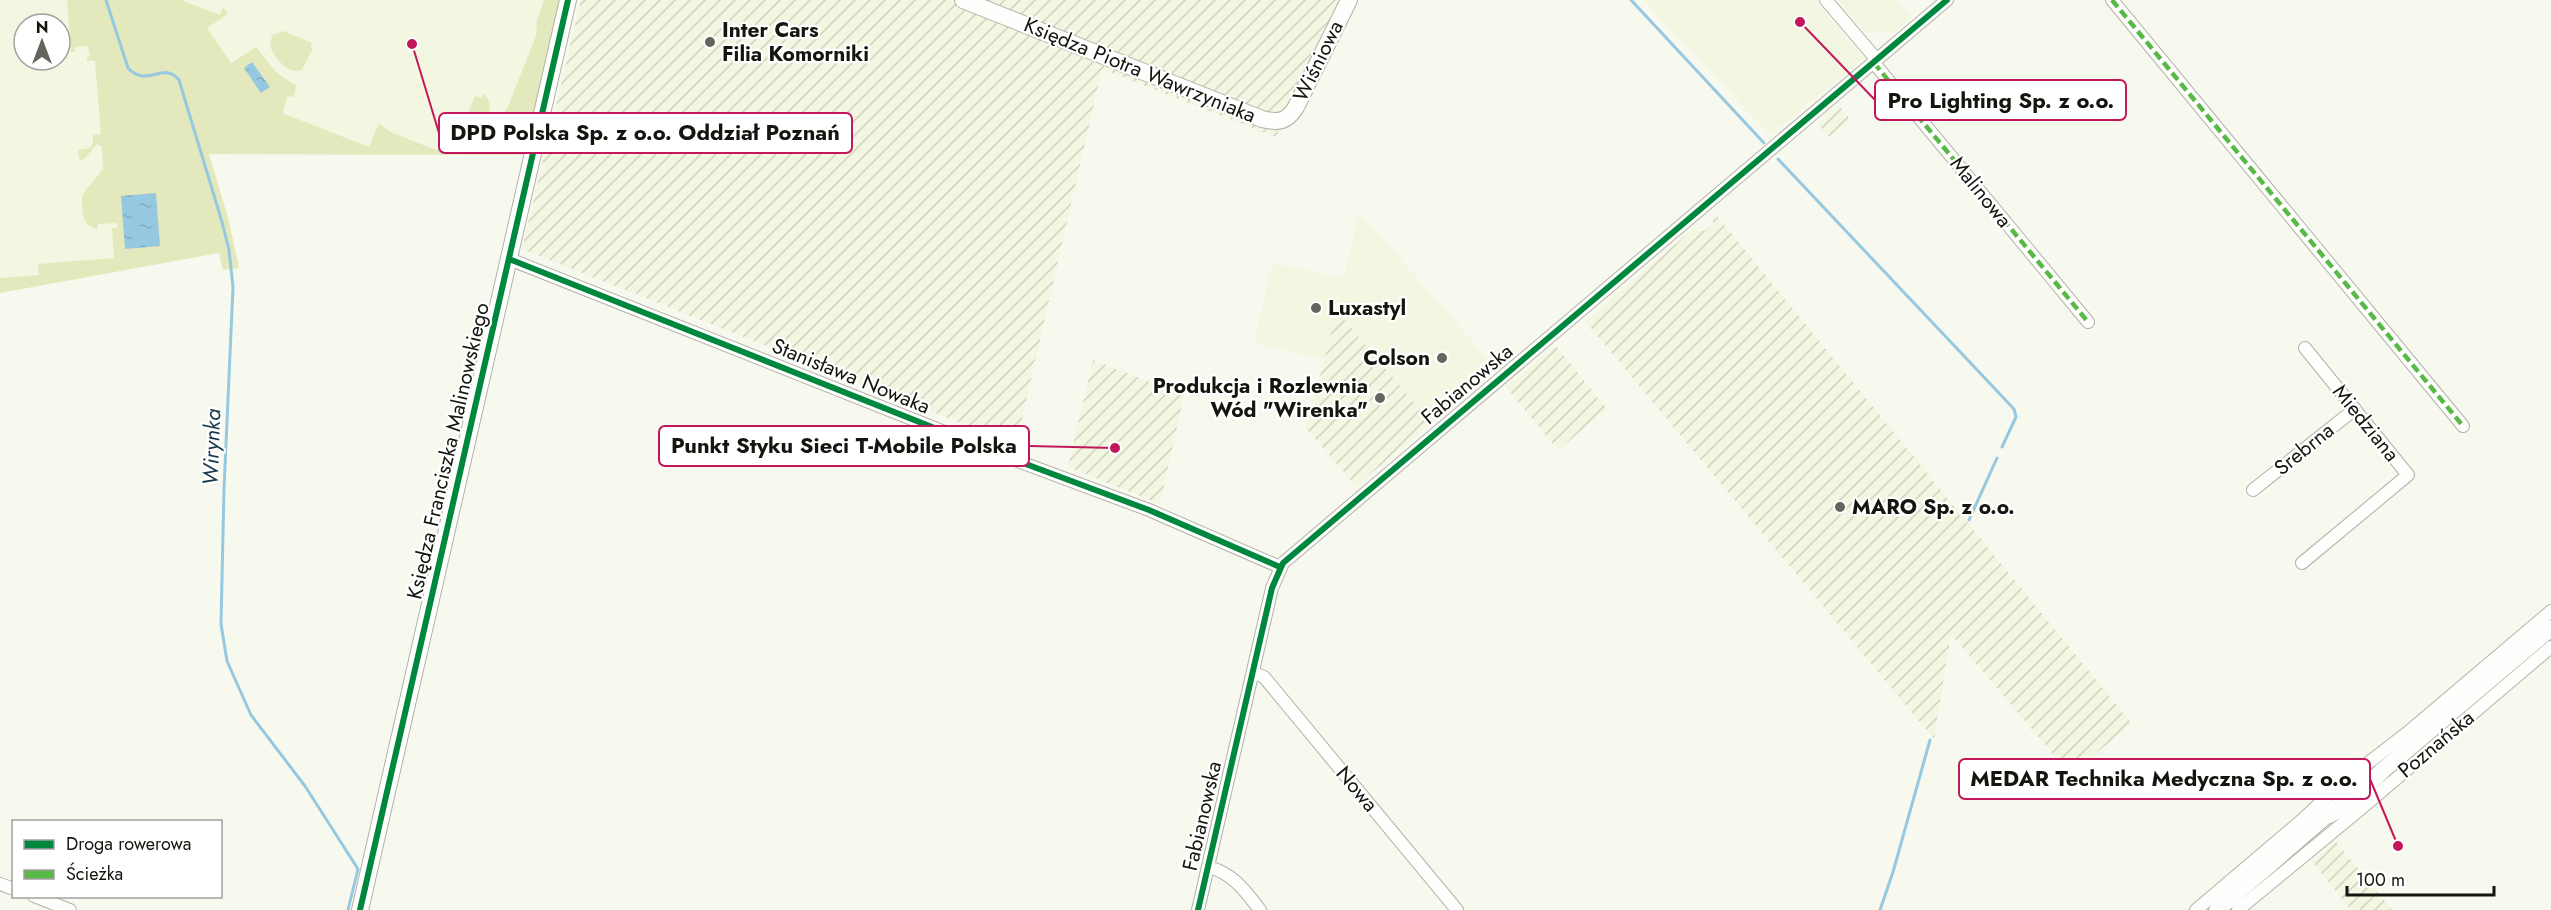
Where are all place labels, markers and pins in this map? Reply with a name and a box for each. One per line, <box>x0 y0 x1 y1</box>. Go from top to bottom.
place label: Inter Cars Filia Komorniki <box>722 15 869 69</box>
marker: Inter Cars Filia Komorniki <box>703 35 717 49</box>
callout: Pro Lighting Sp. z o.o. <box>1875 80 2126 120</box>
callout: DPD Polska Sp. z o.o. Oddział Poznań <box>439 113 852 153</box>
place label: Luxastyl <box>1328 293 1406 323</box>
marker: Luxastyl <box>1309 301 1323 315</box>
place label: Colson <box>1363 343 1430 373</box>
marker: Colson <box>1435 351 1449 365</box>
place label: Produkcja i Rozlewnia Wód "Wirenka" <box>1153 371 1368 425</box>
marker: Produkcja i Rozlewnia Wód "Wirenka" <box>1373 391 1387 405</box>
callout: Punkt Styku Sieci T-Mobile Polska <box>659 426 1029 466</box>
place label: MARO Sp. z o.o. <box>1852 492 2015 522</box>
marker: MARO Sp. z o.o. <box>1833 500 1847 514</box>
callout: MEDAR Technika Medyczna Sp. z o.o. <box>1959 759 2370 799</box>

